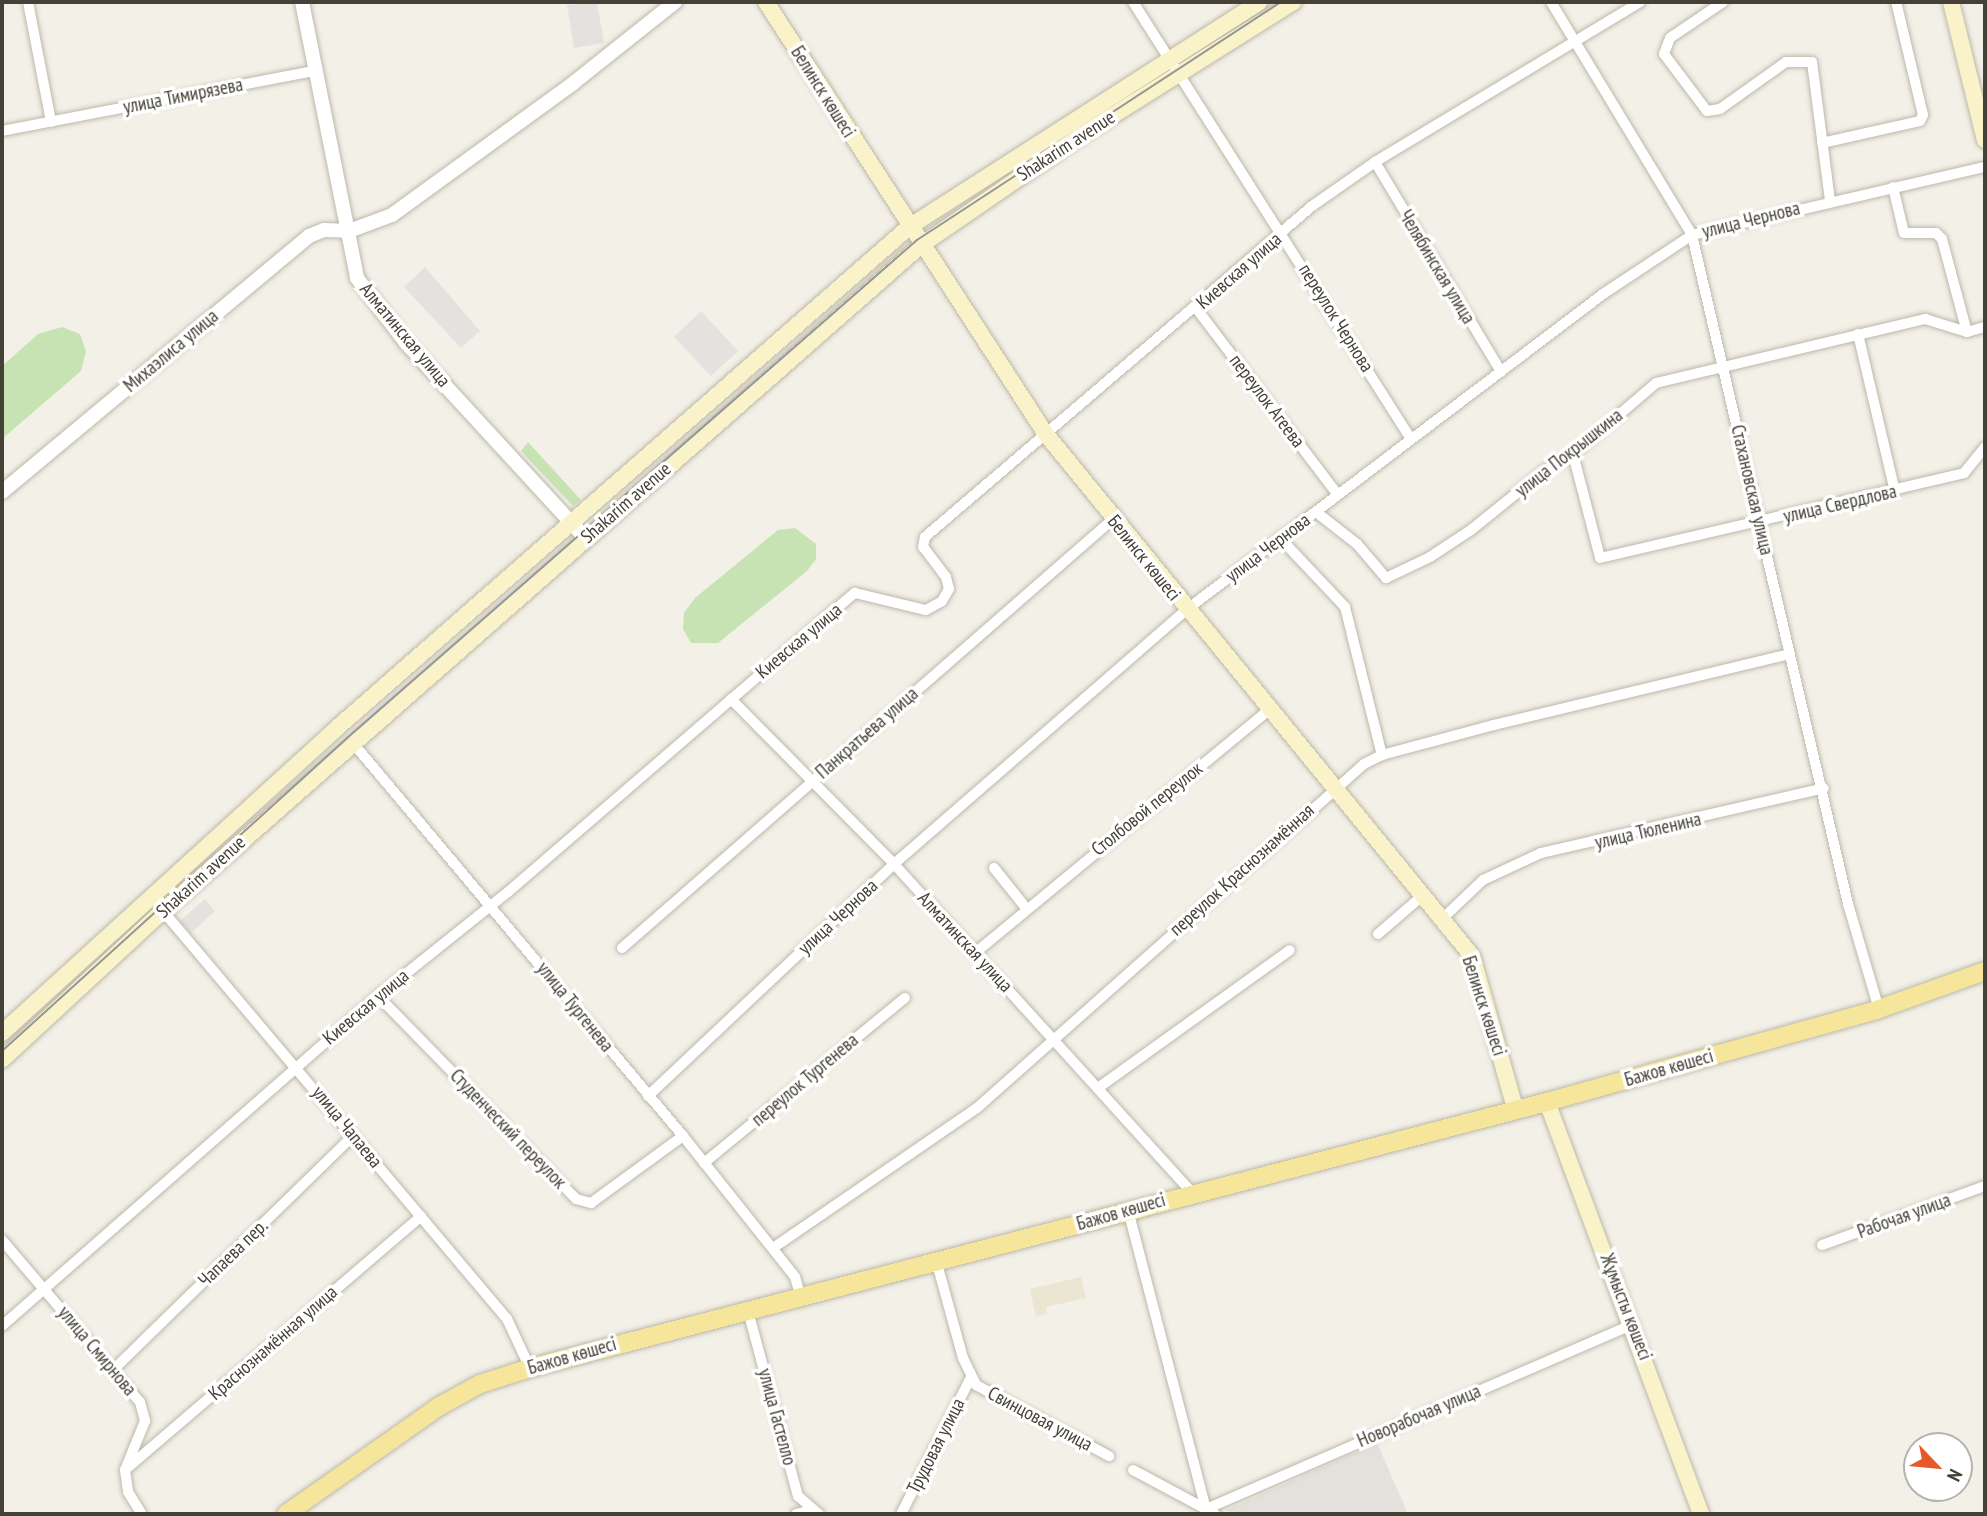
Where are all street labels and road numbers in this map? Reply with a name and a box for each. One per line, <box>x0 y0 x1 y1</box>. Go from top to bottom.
street label: Белинск көшесі <box>786 42 860 142</box>
street label: улица Тимирязева <box>121 73 245 119</box>
street label: Shakarim avenue <box>1013 106 1119 186</box>
street label: улица Чернова <box>1700 197 1802 243</box>
street label: Челябинская улица <box>1394 206 1480 328</box>
street label: Киевская улица <box>1192 228 1286 314</box>
street label: переулок Чернова <box>1294 260 1378 376</box>
street label: Алматинская улица <box>355 278 455 392</box>
street label: Михаэлиса улица <box>119 305 223 397</box>
street label: переулок Агеева <box>1224 350 1310 452</box>
street label: улица Покрышкина <box>1511 404 1627 502</box>
street label: Стахановская улица <box>1726 423 1778 557</box>
street label: Shakarim avenue <box>576 458 676 548</box>
street label: улица Свердлова <box>1781 480 1899 528</box>
street label: улица Чернова <box>1221 509 1315 587</box>
street label: Белинск көшесі <box>1102 511 1186 605</box>
street label: Киевская улица <box>751 598 847 684</box>
street label: Панкратьева улица <box>811 682 923 784</box>
street label: Столбовой переулок <box>1087 757 1207 861</box>
street label: переулок Краснознамённая <box>1165 799 1319 941</box>
street label: улица Тюленина <box>1592 808 1704 854</box>
street label: Shakarim avenue <box>152 831 250 923</box>
street label: улица Чернова <box>794 875 882 959</box>
street label: Алматинская улица <box>913 887 1017 997</box>
street label: Белинск көшесі <box>1457 953 1511 1059</box>
street label: улица Тургенева <box>532 957 618 1057</box>
street label: Киевская улица <box>318 964 414 1050</box>
street label: переулок Тургенева <box>747 1029 863 1131</box>
street label: Бажов көшесі <box>1622 1044 1716 1092</box>
street label: Студенческий переулок <box>445 1065 571 1193</box>
street label: улица Чапаева <box>307 1081 387 1173</box>
street label: Бажов көшесі <box>1074 1188 1168 1236</box>
street label: Рабочая улица <box>1854 1189 1954 1243</box>
street label: Чапаева пер. <box>194 1214 272 1292</box>
street label: Жұмысты көшесі <box>1595 1251 1657 1363</box>
street label: Краснознамённая улица <box>204 1281 342 1405</box>
street label: улица Смирнова <box>53 1302 141 1400</box>
street label: Бажов көшесі <box>525 1332 619 1380</box>
street label: улица Гастелло <box>753 1366 801 1468</box>
street label: Новорабочая улица <box>1354 1380 1484 1452</box>
street label: Свинцовая улица <box>984 1382 1096 1456</box>
street label: Трудовая улица <box>902 1395 970 1497</box>

